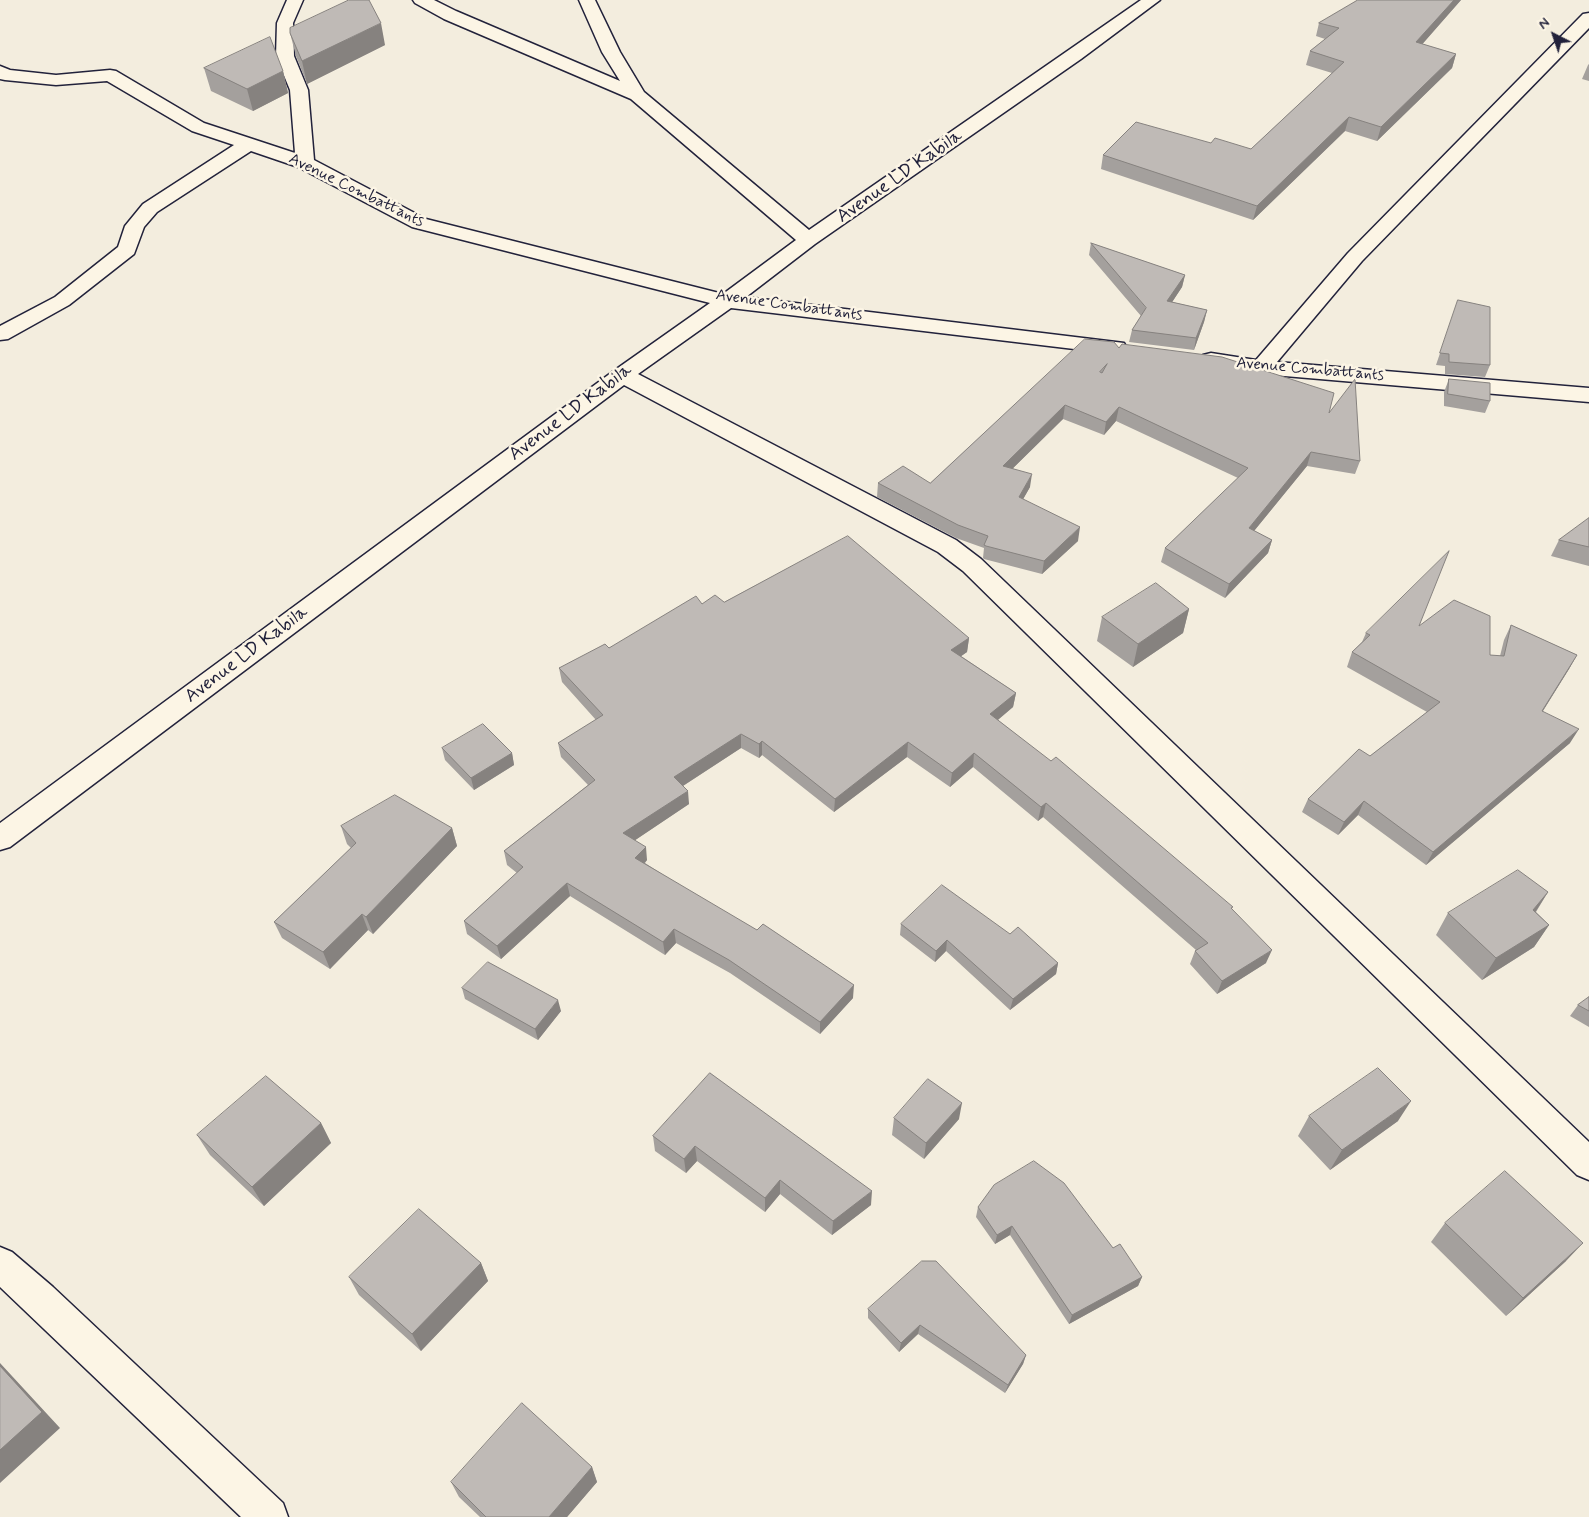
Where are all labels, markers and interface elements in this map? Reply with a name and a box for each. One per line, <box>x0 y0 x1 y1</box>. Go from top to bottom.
north arrow <box>1529 10 1579 60</box>
text: N <box>1535 14 1554 34</box>
street label: Avenue LD Kabila <box>833 125 967 229</box>
street label: Avenue Combattants <box>285 150 427 232</box>
street label: Avenue Combattants <box>714 286 864 326</box>
street label: Avenue Combattants <box>1235 354 1385 386</box>
street label: Avenue LD Kabila <box>505 359 637 467</box>
street label: Avenue LD Kabila <box>181 601 313 709</box>

